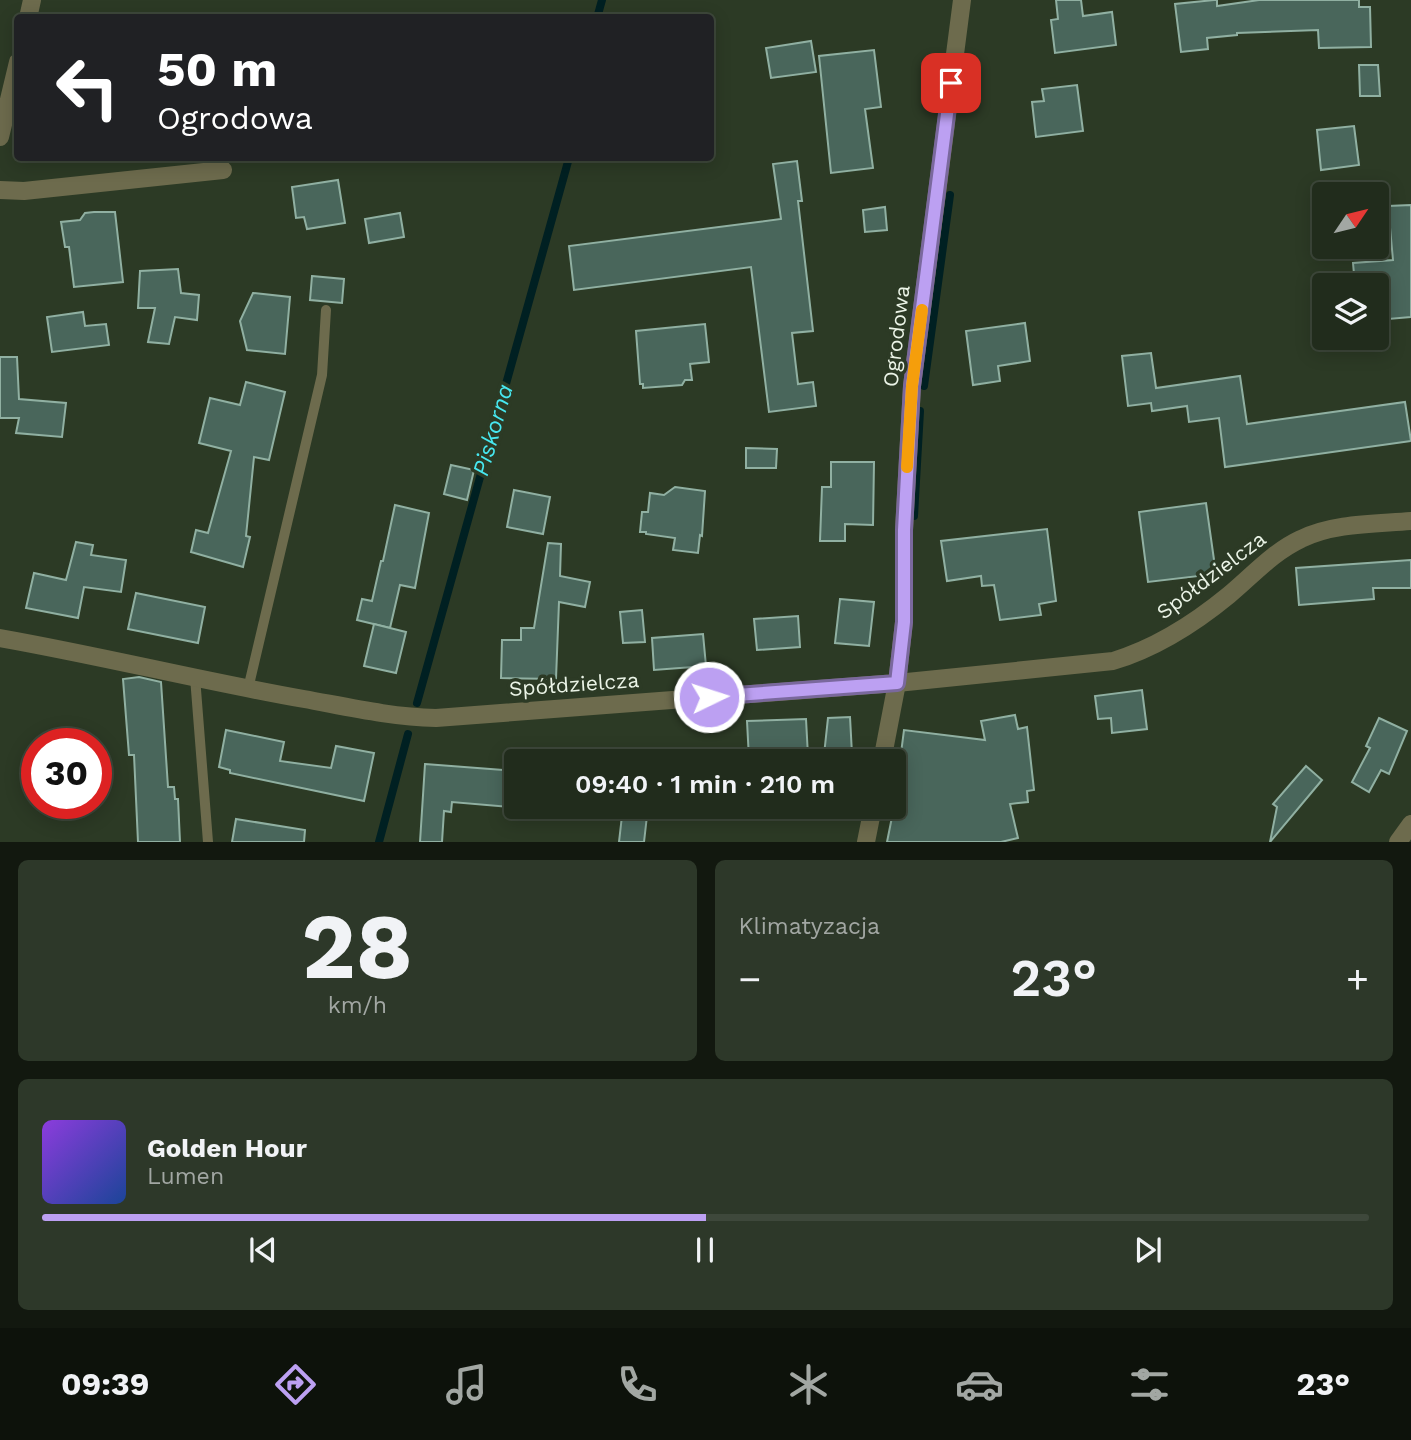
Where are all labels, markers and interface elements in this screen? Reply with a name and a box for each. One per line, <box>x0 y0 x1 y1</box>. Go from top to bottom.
text: 50 m <box>157 40 277 98</box>
icon: left <box>42 42 133 133</box>
pin <box>921 53 981 113</box>
icon: arrive <box>932 64 970 102</box>
text: Ogrodowa <box>157 99 313 137</box>
north arrow <box>1312 182 1390 259</box>
map controls <box>1312 182 1389 350</box>
button: layers <box>1312 273 1389 350</box>
street label: Ogrodowa <box>877 284 915 388</box>
water label: Piskorna <box>467 381 519 479</box>
street label: Spółdzielcza <box>1151 526 1271 624</box>
position arrow <box>672 660 746 734</box>
street label: Spółdzielcza <box>508 667 640 701</box>
speed limit sign: 30 <box>21 728 112 819</box>
text: 09:40 · 1 min · 210 m <box>575 769 835 799</box>
text: 28 <box>302 893 413 1000</box>
text: Klimatyzacja <box>739 913 880 940</box>
text: 23° <box>1011 948 1097 1009</box>
text: − <box>739 957 761 1001</box>
text: + <box>1346 957 1369 1001</box>
text: km/h <box>328 992 387 1019</box>
text: Golden Hour <box>147 1133 307 1163</box>
text: Lumen <box>147 1163 224 1190</box>
icon: previous <box>244 1231 282 1269</box>
icon: pause <box>686 1231 724 1269</box>
icon: next <box>1129 1231 1167 1269</box>
icon: directions <box>271 1360 320 1409</box>
icon: music <box>442 1360 491 1409</box>
icon: phone <box>613 1360 662 1409</box>
icon: climate <box>784 1360 833 1409</box>
icon: car <box>955 1360 1004 1409</box>
icon: filters <box>1125 1360 1174 1409</box>
text: 09:39 <box>61 1365 150 1403</box>
text: 23° <box>1296 1365 1350 1403</box>

